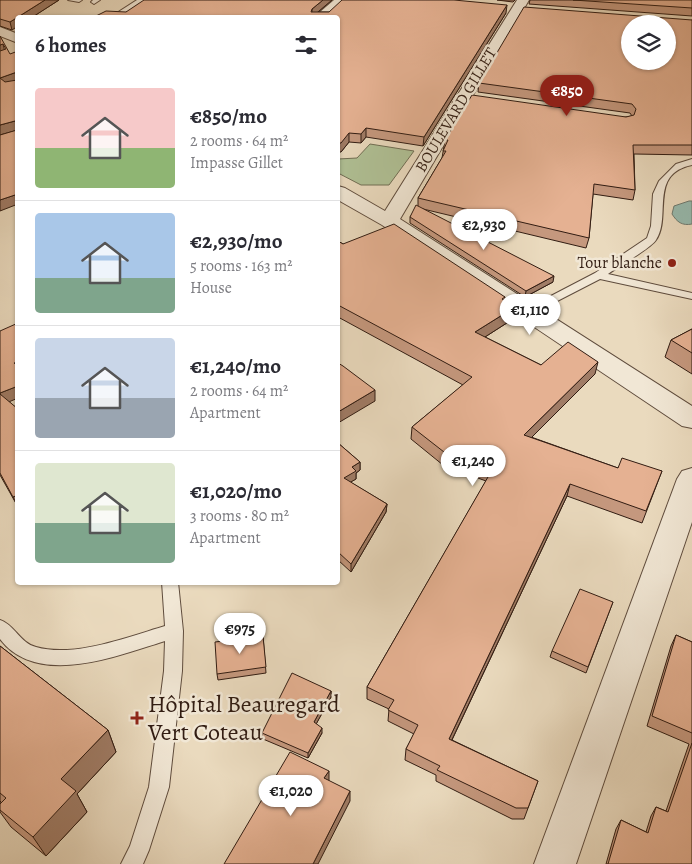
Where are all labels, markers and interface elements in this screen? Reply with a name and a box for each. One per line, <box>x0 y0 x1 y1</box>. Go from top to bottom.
map controls <box>621 15 676 70</box>
button: layers <box>621 15 676 70</box>
text: 6 homes <box>35 31 107 59</box>
icon: filters <box>292 31 320 59</box>
street label: BOULEVARD GILLET <box>410 43 502 176</box>
pin: €850 <box>537 74 597 117</box>
text: €850 <box>551 80 583 102</box>
text: €850/mo <box>190 102 267 130</box>
icon: home <box>75 108 135 168</box>
text: 2 rooms · 64 m² <box>190 130 288 152</box>
text: Impasse Gillet <box>190 152 283 174</box>
pin: €2,930 <box>443 208 525 251</box>
text: €2,930 <box>462 214 506 236</box>
text: €2,930/mo <box>190 227 283 255</box>
icon: home <box>75 233 135 293</box>
place label: Tour blanche <box>578 252 662 274</box>
text: 5 rooms · 163 m² <box>190 255 292 277</box>
marker: Tour blanche <box>666 257 678 269</box>
text: House <box>190 277 232 299</box>
pin: €1,110 <box>489 294 571 336</box>
text: €1,110 <box>511 299 549 321</box>
text: €1,240/mo <box>190 352 281 380</box>
icon: home <box>75 358 135 418</box>
text: 2 rooms · 64 m² <box>190 380 288 402</box>
text: Apartment <box>190 402 261 424</box>
pin: €1,240 <box>432 444 514 487</box>
text: €1,240 <box>452 450 494 472</box>
text: €1,020/mo <box>190 477 282 505</box>
icon: home <box>75 483 135 543</box>
text: 3 rooms · 80 m² <box>190 505 289 527</box>
text: Apartment <box>190 527 261 549</box>
pin: €975 <box>210 612 270 655</box>
text: €975 <box>225 618 255 640</box>
place label: Hôpital Beauregard Vert Coteau <box>147 688 340 748</box>
marker: Hôpital Beauregard Vert Coteau <box>130 711 144 725</box>
pin: €1,020 <box>250 774 332 817</box>
text: €1,020 <box>269 780 313 802</box>

